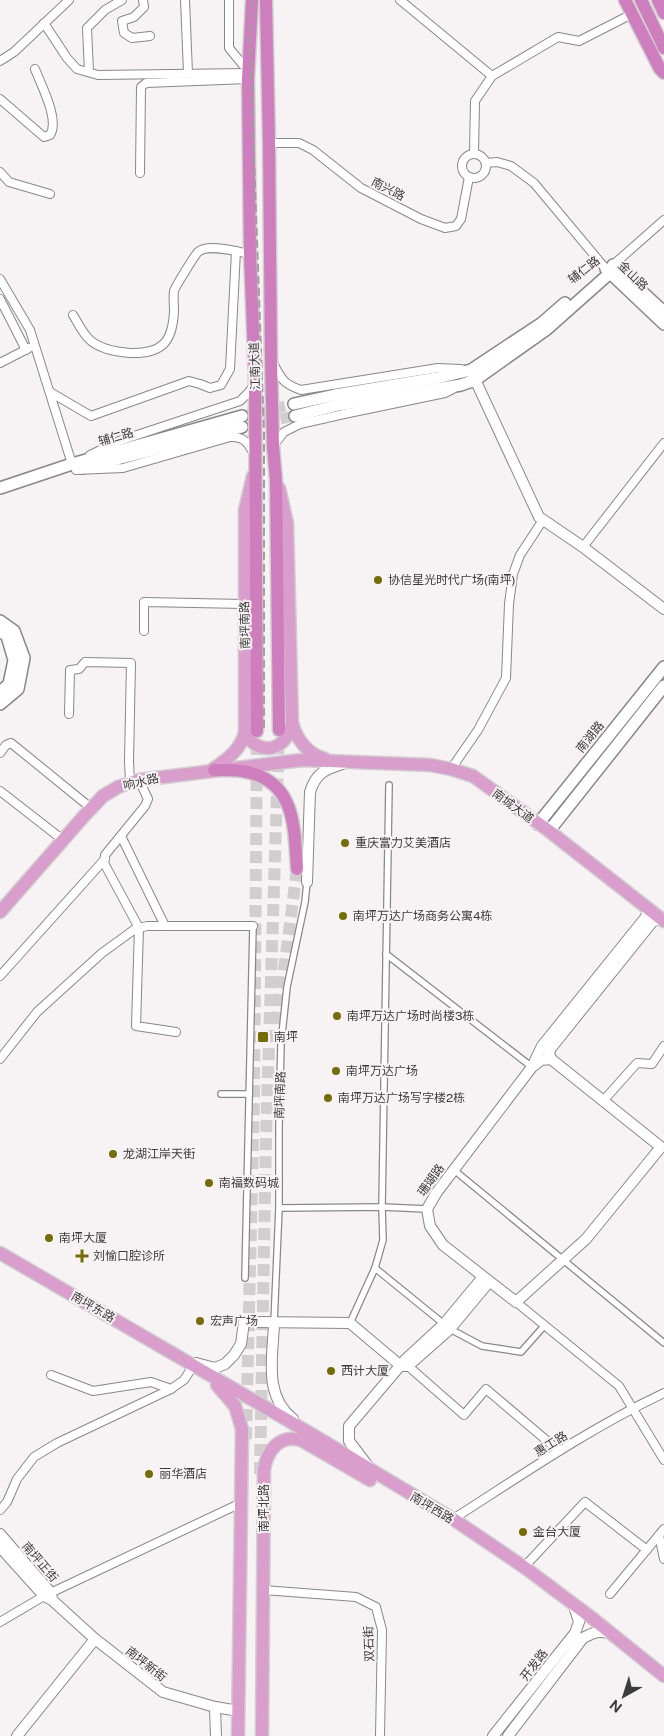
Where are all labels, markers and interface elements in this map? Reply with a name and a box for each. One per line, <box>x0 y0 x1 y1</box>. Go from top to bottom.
street label: 南兴路 <box>369 175 407 203</box>
street label: 辅仁路 <box>566 253 602 287</box>
street label: 金山路 <box>615 258 651 294</box>
street label: 江南大道 <box>247 342 263 390</box>
street label: 辅仁路 <box>97 425 135 449</box>
place label: 协信星光时代广场(南坪) <box>388 573 515 587</box>
marker: 协信星光时代广场(南坪) <box>372 574 384 586</box>
street label: 南坪南路 <box>238 601 252 649</box>
street label: 南湖路 <box>573 719 607 755</box>
street label: 响水路 <box>122 771 160 793</box>
street label: 南城大道 <box>489 786 537 826</box>
place label: 重庆富力艾美酒店 <box>355 836 451 850</box>
marker: 重庆富力艾美酒店 <box>339 837 351 849</box>
place label: 南坪万达广场商务公寓4栋 <box>353 909 493 923</box>
marker: 南坪万达广场商务公寓4栋 <box>337 910 349 922</box>
place label: 南坪万达广场时尚楼3栋 <box>347 1009 475 1023</box>
marker: 南坪万达广场时尚楼3栋 <box>331 1010 343 1022</box>
marker: 南坪 <box>256 1030 270 1044</box>
place label: 南坪 <box>274 1030 298 1044</box>
place label: 南坪万达广场 <box>346 1064 418 1078</box>
marker: 南坪万达广场 <box>330 1065 342 1077</box>
street label: 南坪南路 <box>272 1071 288 1119</box>
place label: 南坪万达广场写字楼2栋 <box>338 1091 465 1105</box>
marker: 南坪万达广场写字楼2栋 <box>322 1092 334 1104</box>
place label: 龙湖江岸天街 <box>123 1147 195 1161</box>
marker: 龙湖江岸天街 <box>107 1148 119 1160</box>
street label: 珊瑚路 <box>415 1161 447 1199</box>
place label: 南福数码城 <box>219 1176 279 1190</box>
marker: 南福数码城 <box>203 1177 215 1189</box>
place label: 南坪大厦 <box>59 1231 107 1245</box>
marker: 南坪大厦 <box>43 1232 55 1244</box>
marker: 刘愉口腔诊所 <box>75 1249 89 1263</box>
place label: 刘愉口腔诊所 <box>93 1249 165 1263</box>
street label: 南坪东路 <box>69 1289 117 1325</box>
place label: 宏声广场 <box>210 1314 258 1328</box>
marker: 宏声广场 <box>194 1315 206 1327</box>
place label: 西计大厦 <box>341 1364 389 1378</box>
marker: 西计大厦 <box>325 1365 337 1377</box>
street label: 惠工路 <box>532 1429 570 1459</box>
place label: 丽华酒店 <box>159 1467 207 1481</box>
marker: 丽华酒店 <box>143 1468 155 1480</box>
street label: 南坪北路 <box>257 1484 271 1532</box>
street label: 南坪西路 <box>408 1490 456 1526</box>
place label: 金台大厦 <box>533 1525 581 1539</box>
marker: 金台大厦 <box>517 1526 529 1538</box>
street label: 南坪正街 <box>19 1539 61 1585</box>
street label: 双石街 <box>361 1626 377 1662</box>
street label: 南坪新街 <box>123 1644 169 1684</box>
street label: 开发路 <box>517 1647 551 1683</box>
north arrow <box>599 1671 649 1721</box>
text: N <box>607 1696 625 1716</box>

